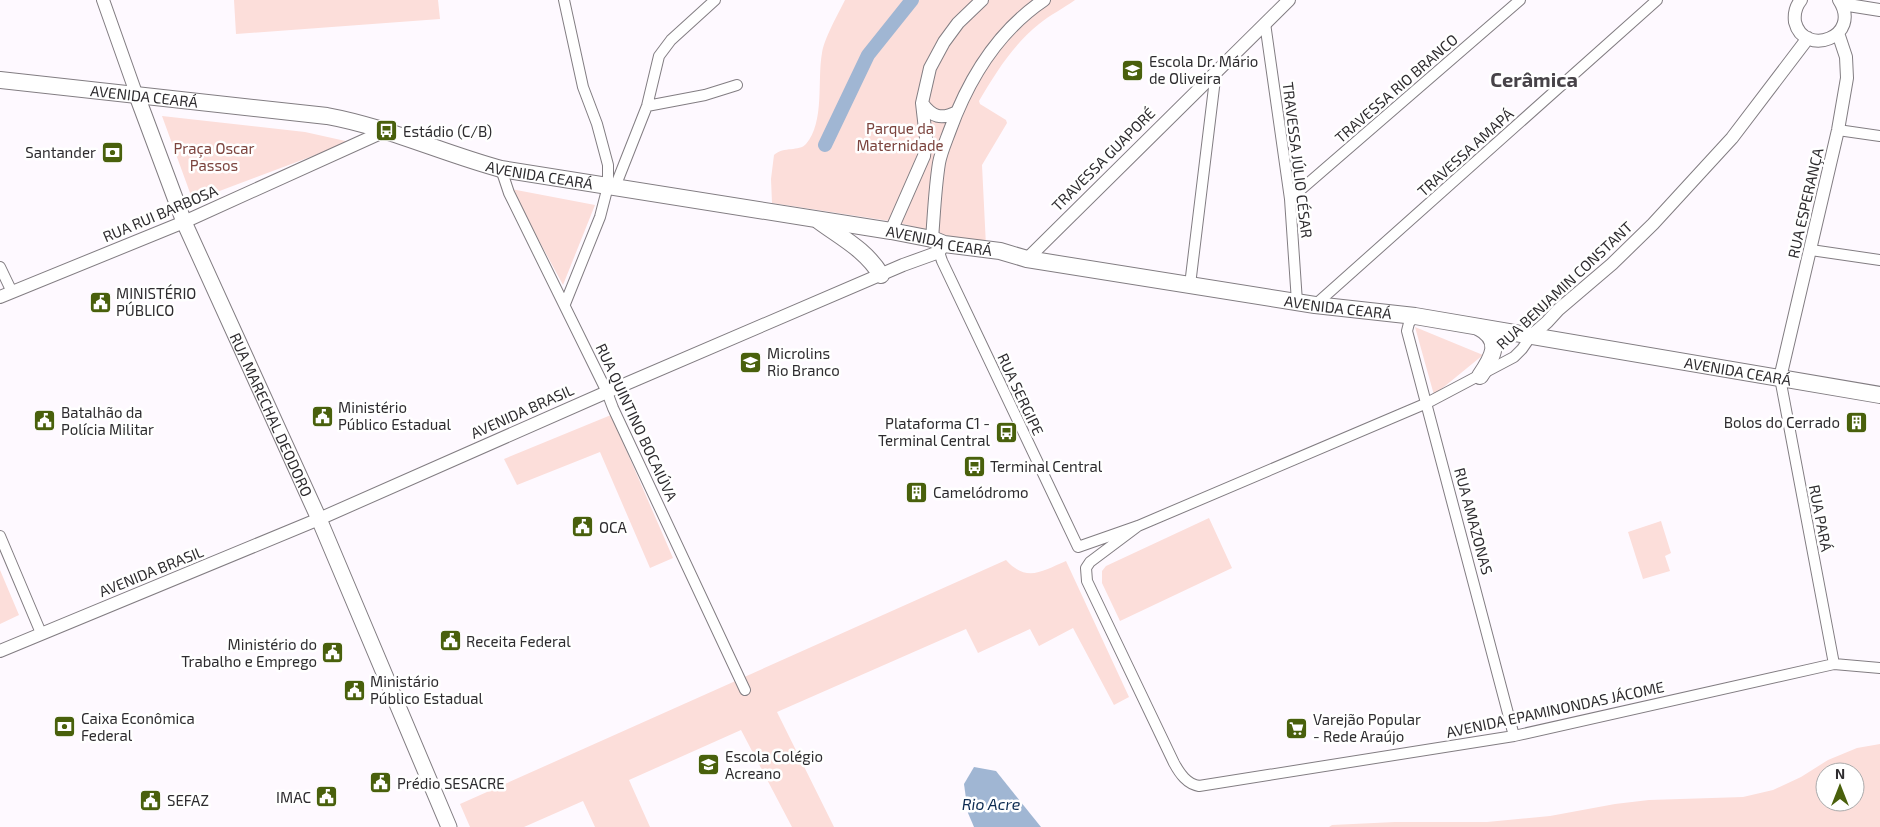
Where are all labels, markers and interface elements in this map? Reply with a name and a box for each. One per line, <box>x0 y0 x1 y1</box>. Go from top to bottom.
street label: TRAVESSA RIO BRANCO <box>1331 30 1461 146</box>
place label: Escola Dr. Mário de Oliveira <box>1149 52 1258 87</box>
school or university icon: Escola Dr. Mário de Oliveira <box>1121 58 1145 82</box>
district label: Cerâmica <box>1490 67 1578 91</box>
street label: AVENIDA CEARÁ <box>89 81 199 111</box>
street label: TRAVESSA JÚLIO CÉSAR <box>1279 81 1317 239</box>
street label: TRAVESSA GUAPORÉ <box>1048 104 1158 214</box>
street label: TRAVESSA AMAPÁ <box>1413 104 1517 200</box>
bus stop icon: Estádio (C/B) <box>375 119 399 143</box>
park label: Parque da Maternidade <box>856 119 944 154</box>
place label: Estádio (C/B) <box>403 122 492 140</box>
park label: Praça Oscar Passos <box>173 139 255 174</box>
bank icon: Santander <box>100 140 124 164</box>
place label: Santander <box>25 143 96 161</box>
street label: RUA ESPERANÇA <box>1784 145 1828 260</box>
street label: AVENIDA CEARÁ <box>484 156 595 193</box>
street label: RUA RUI BARBOSA <box>100 180 221 245</box>
street label: RUA BENJAMIN CONSTANT <box>1492 217 1636 353</box>
street label: AVENIDA CEARÁ <box>885 221 994 259</box>
place label: MINISTÉRIO PÚBLICO <box>116 284 196 319</box>
public building icon: MINISTÉRIO PÚBLICO <box>88 290 112 314</box>
street label: AVENIDA CEARÁ <box>1283 291 1393 322</box>
street label: RUA MARECHAL DEODORO <box>227 330 317 499</box>
street label: RUA QUINTINO BOCAIÚVA <box>592 340 682 505</box>
place label: Microlins Rio Branco <box>767 344 840 379</box>
school or university icon: Microlins Rio Branco <box>739 350 763 374</box>
street label: RUA SERGIPE <box>994 350 1048 438</box>
street label: AVENIDA CEARÁ <box>1683 353 1793 389</box>
street label: AVENIDA BRASIL <box>468 380 577 442</box>
place label: Ministério Público Estadual <box>338 398 452 433</box>
place label: Batalhão da Polícia Militar <box>61 403 154 438</box>
public building icon: Ministério Público Estadual <box>310 404 334 428</box>
public building icon: Batalhão da Polícia Militar <box>33 409 57 433</box>
building icon: Bolos do Cerrado <box>1844 410 1868 434</box>
place label: Bolos do Cerrado <box>1724 413 1840 431</box>
place label: Plataforma C1 - Terminal Central <box>878 414 991 449</box>
bus stop icon: Plataforma C1 - Terminal Central <box>994 420 1018 444</box>
bus stop icon: Terminal Central <box>962 454 986 478</box>
place label: Terminal Central <box>990 457 1103 475</box>
street label: RUA AMAZONAS <box>1451 466 1497 576</box>
building icon: Camelódromo <box>905 480 929 504</box>
place label: Camelódromo <box>933 483 1029 501</box>
street label: RUA PARÁ <box>1806 483 1836 554</box>
public building icon: OCA <box>571 515 595 539</box>
place label: OCA <box>599 518 628 536</box>
street label: AVENIDA BRASIL <box>96 542 206 600</box>
public building icon: Receita Federal <box>438 629 462 653</box>
place label: Receita Federal <box>466 632 571 650</box>
place label: Ministério do Trabalho e Emprego <box>181 635 317 670</box>
public building icon: Ministério do Trabalho e Emprego <box>321 641 345 665</box>
place label: Ministário Público Estadual <box>370 672 484 707</box>
street label: AVENIDA EPAMINONDAS JÁCOME <box>1444 677 1666 741</box>
public building icon: Ministário Público Estadual <box>342 678 366 702</box>
place label: Caixa Econômica Federal <box>81 709 195 744</box>
place label: Varejão Popular - Rede Araújo <box>1313 710 1421 746</box>
bank icon: Caixa Econômica Federal <box>53 715 77 739</box>
supermarket icon: Varejão Popular - Rede Araújo <box>1285 716 1309 740</box>
place label: Escola Colégio Acreano <box>725 747 823 782</box>
school or university icon: Escola Colégio Acreano <box>697 753 721 777</box>
north arrow <box>1815 762 1865 812</box>
text: N <box>1835 765 1845 782</box>
public building icon: Prédio SESACRE <box>369 771 393 795</box>
place label: Prédio SESACRE <box>397 774 505 792</box>
public building icon: IMAC <box>315 785 339 809</box>
public building icon: SEFAZ <box>139 788 163 812</box>
place label: IMAC <box>276 788 311 806</box>
place label: SEFAZ <box>167 791 209 809</box>
water label: Rio Acre <box>962 794 1021 813</box>

